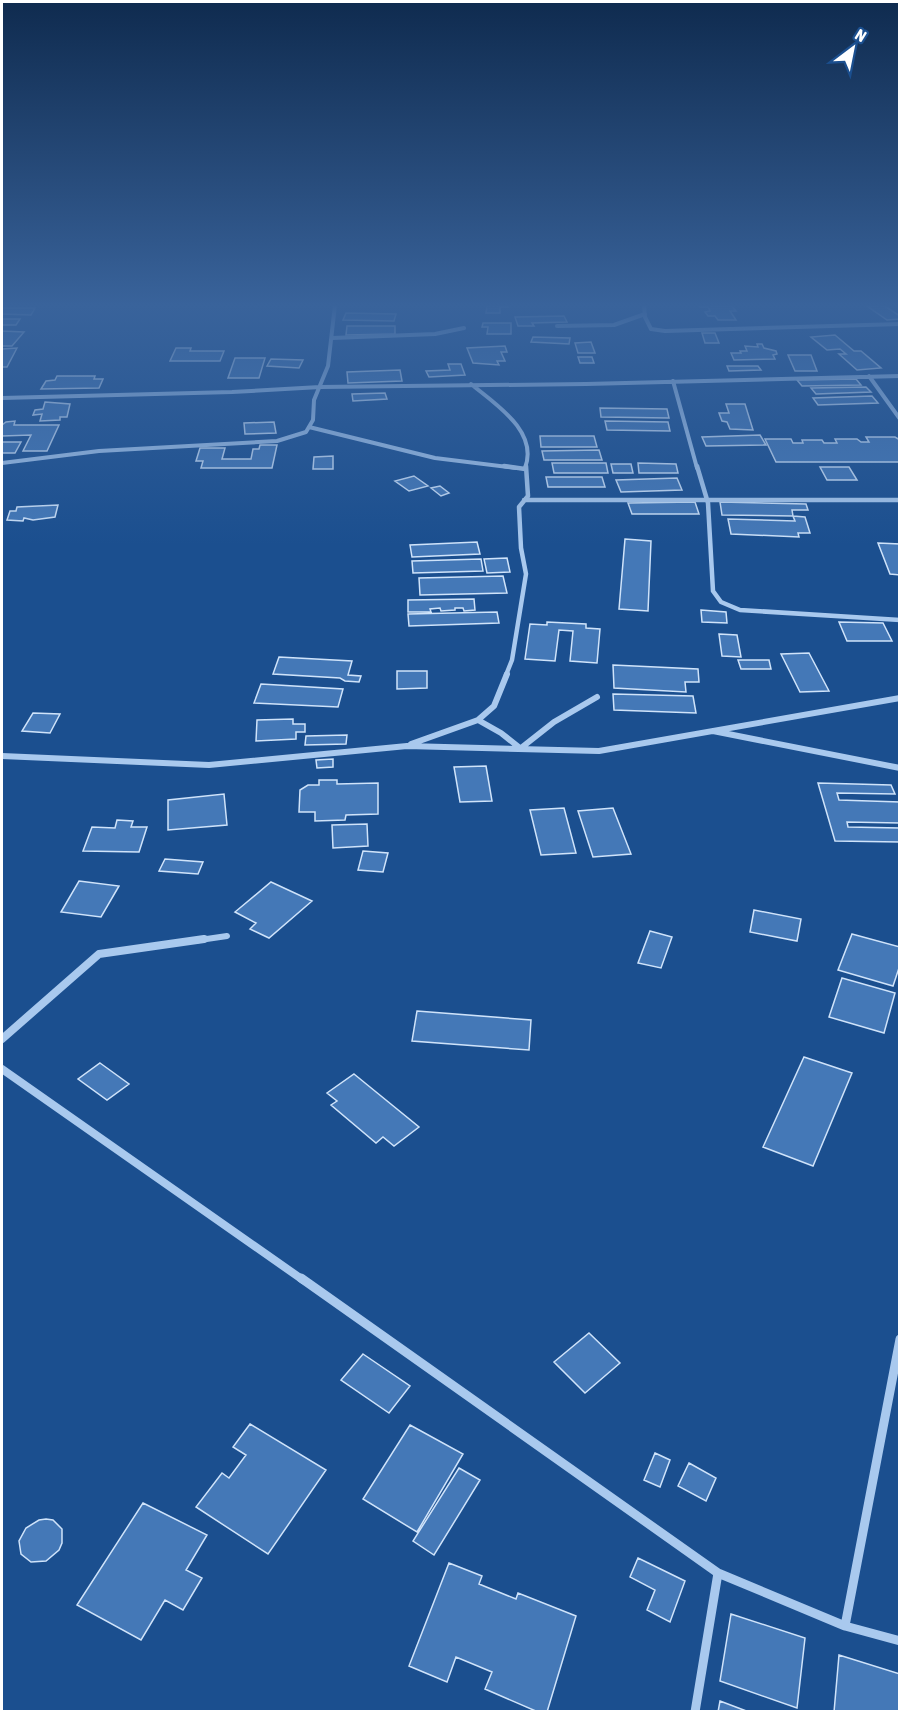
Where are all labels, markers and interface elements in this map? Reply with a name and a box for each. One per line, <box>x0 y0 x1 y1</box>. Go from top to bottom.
north arrow <box>823 18 883 78</box>
text: N <box>852 25 870 45</box>

